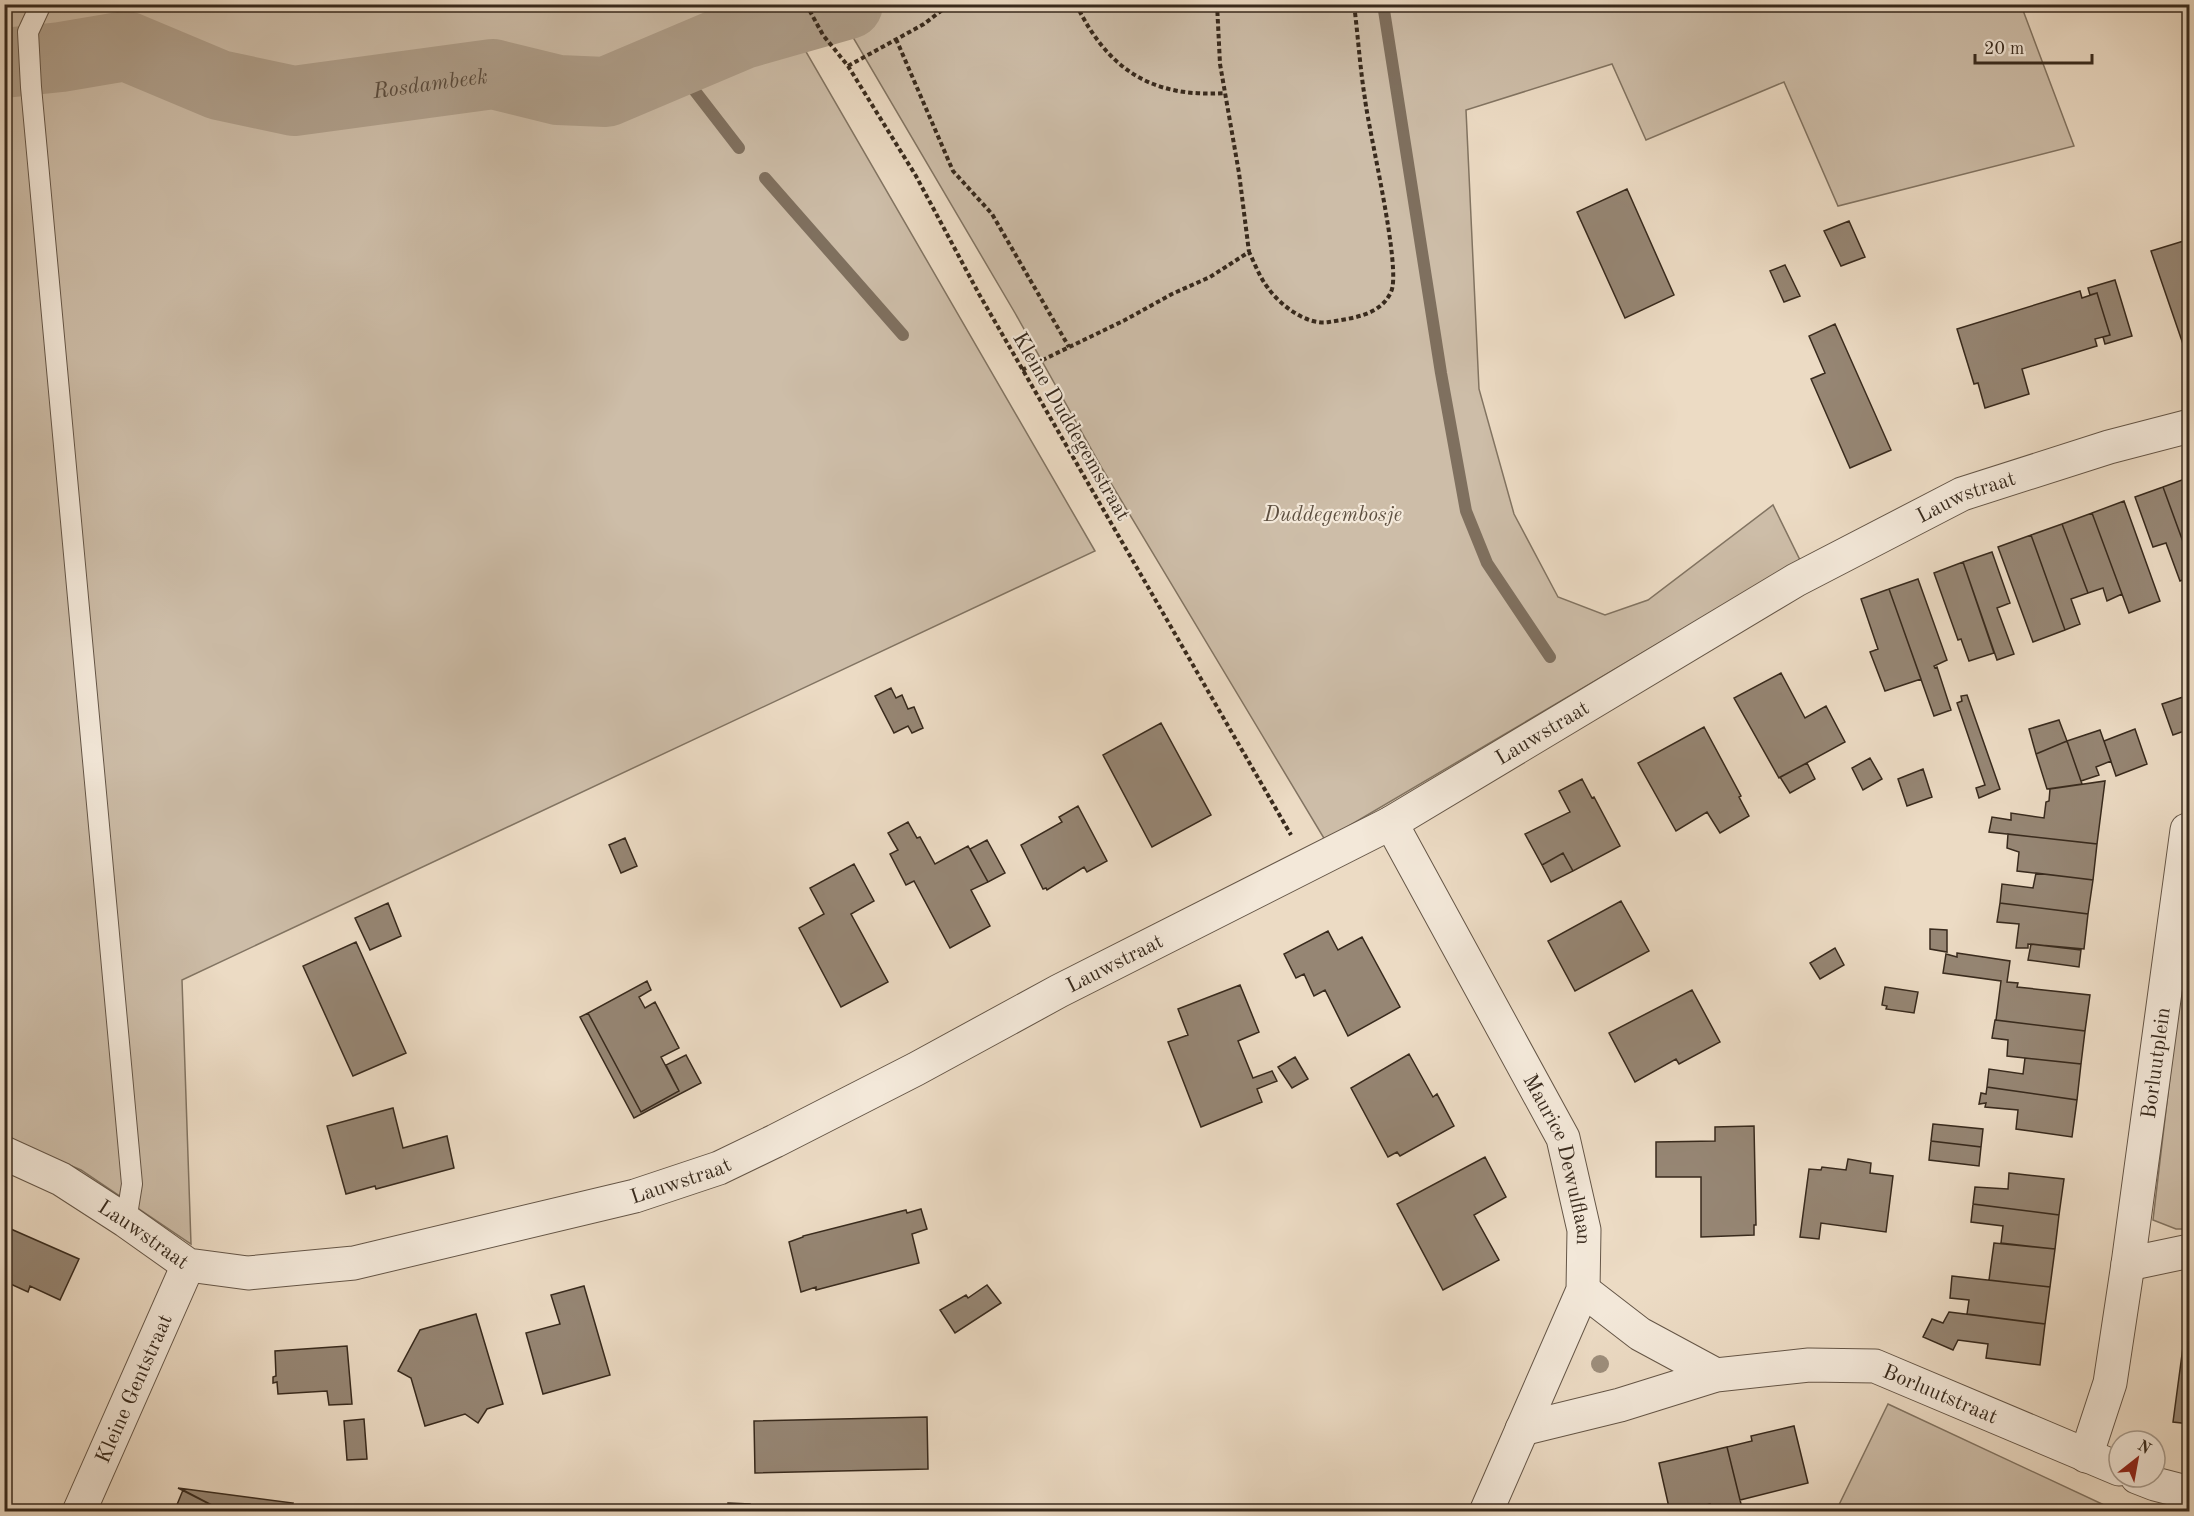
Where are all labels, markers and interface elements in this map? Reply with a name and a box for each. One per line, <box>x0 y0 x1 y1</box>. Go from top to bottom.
scale bar <box>1975 27 2092 65</box>
text: 20 m <box>1984 40 2024 58</box>
water label: Rosdambeek <box>370 66 489 103</box>
street label: Kleine Duddegemstraat <box>1008 329 1133 525</box>
street label: Lauwstraat <box>1914 469 2018 528</box>
park label: Duddegembosje <box>1263 505 1402 526</box>
street label: Lauwstraat <box>1492 698 1593 770</box>
street label: Lauwstraat <box>1063 931 1167 997</box>
street label: Borluutplein <box>2139 1006 2175 1120</box>
street label: Maurice Dewulflaan <box>1518 1071 1594 1245</box>
street label: Lauwstraat <box>628 1155 735 1209</box>
street label: Lauwstraat <box>94 1197 192 1274</box>
street label: Kleine Gentstraat <box>93 1311 177 1467</box>
street label: Borluutstraat <box>1879 1362 2000 1428</box>
north arrow <box>2107 1429 2167 1489</box>
text: N <box>2134 1438 2154 1458</box>

